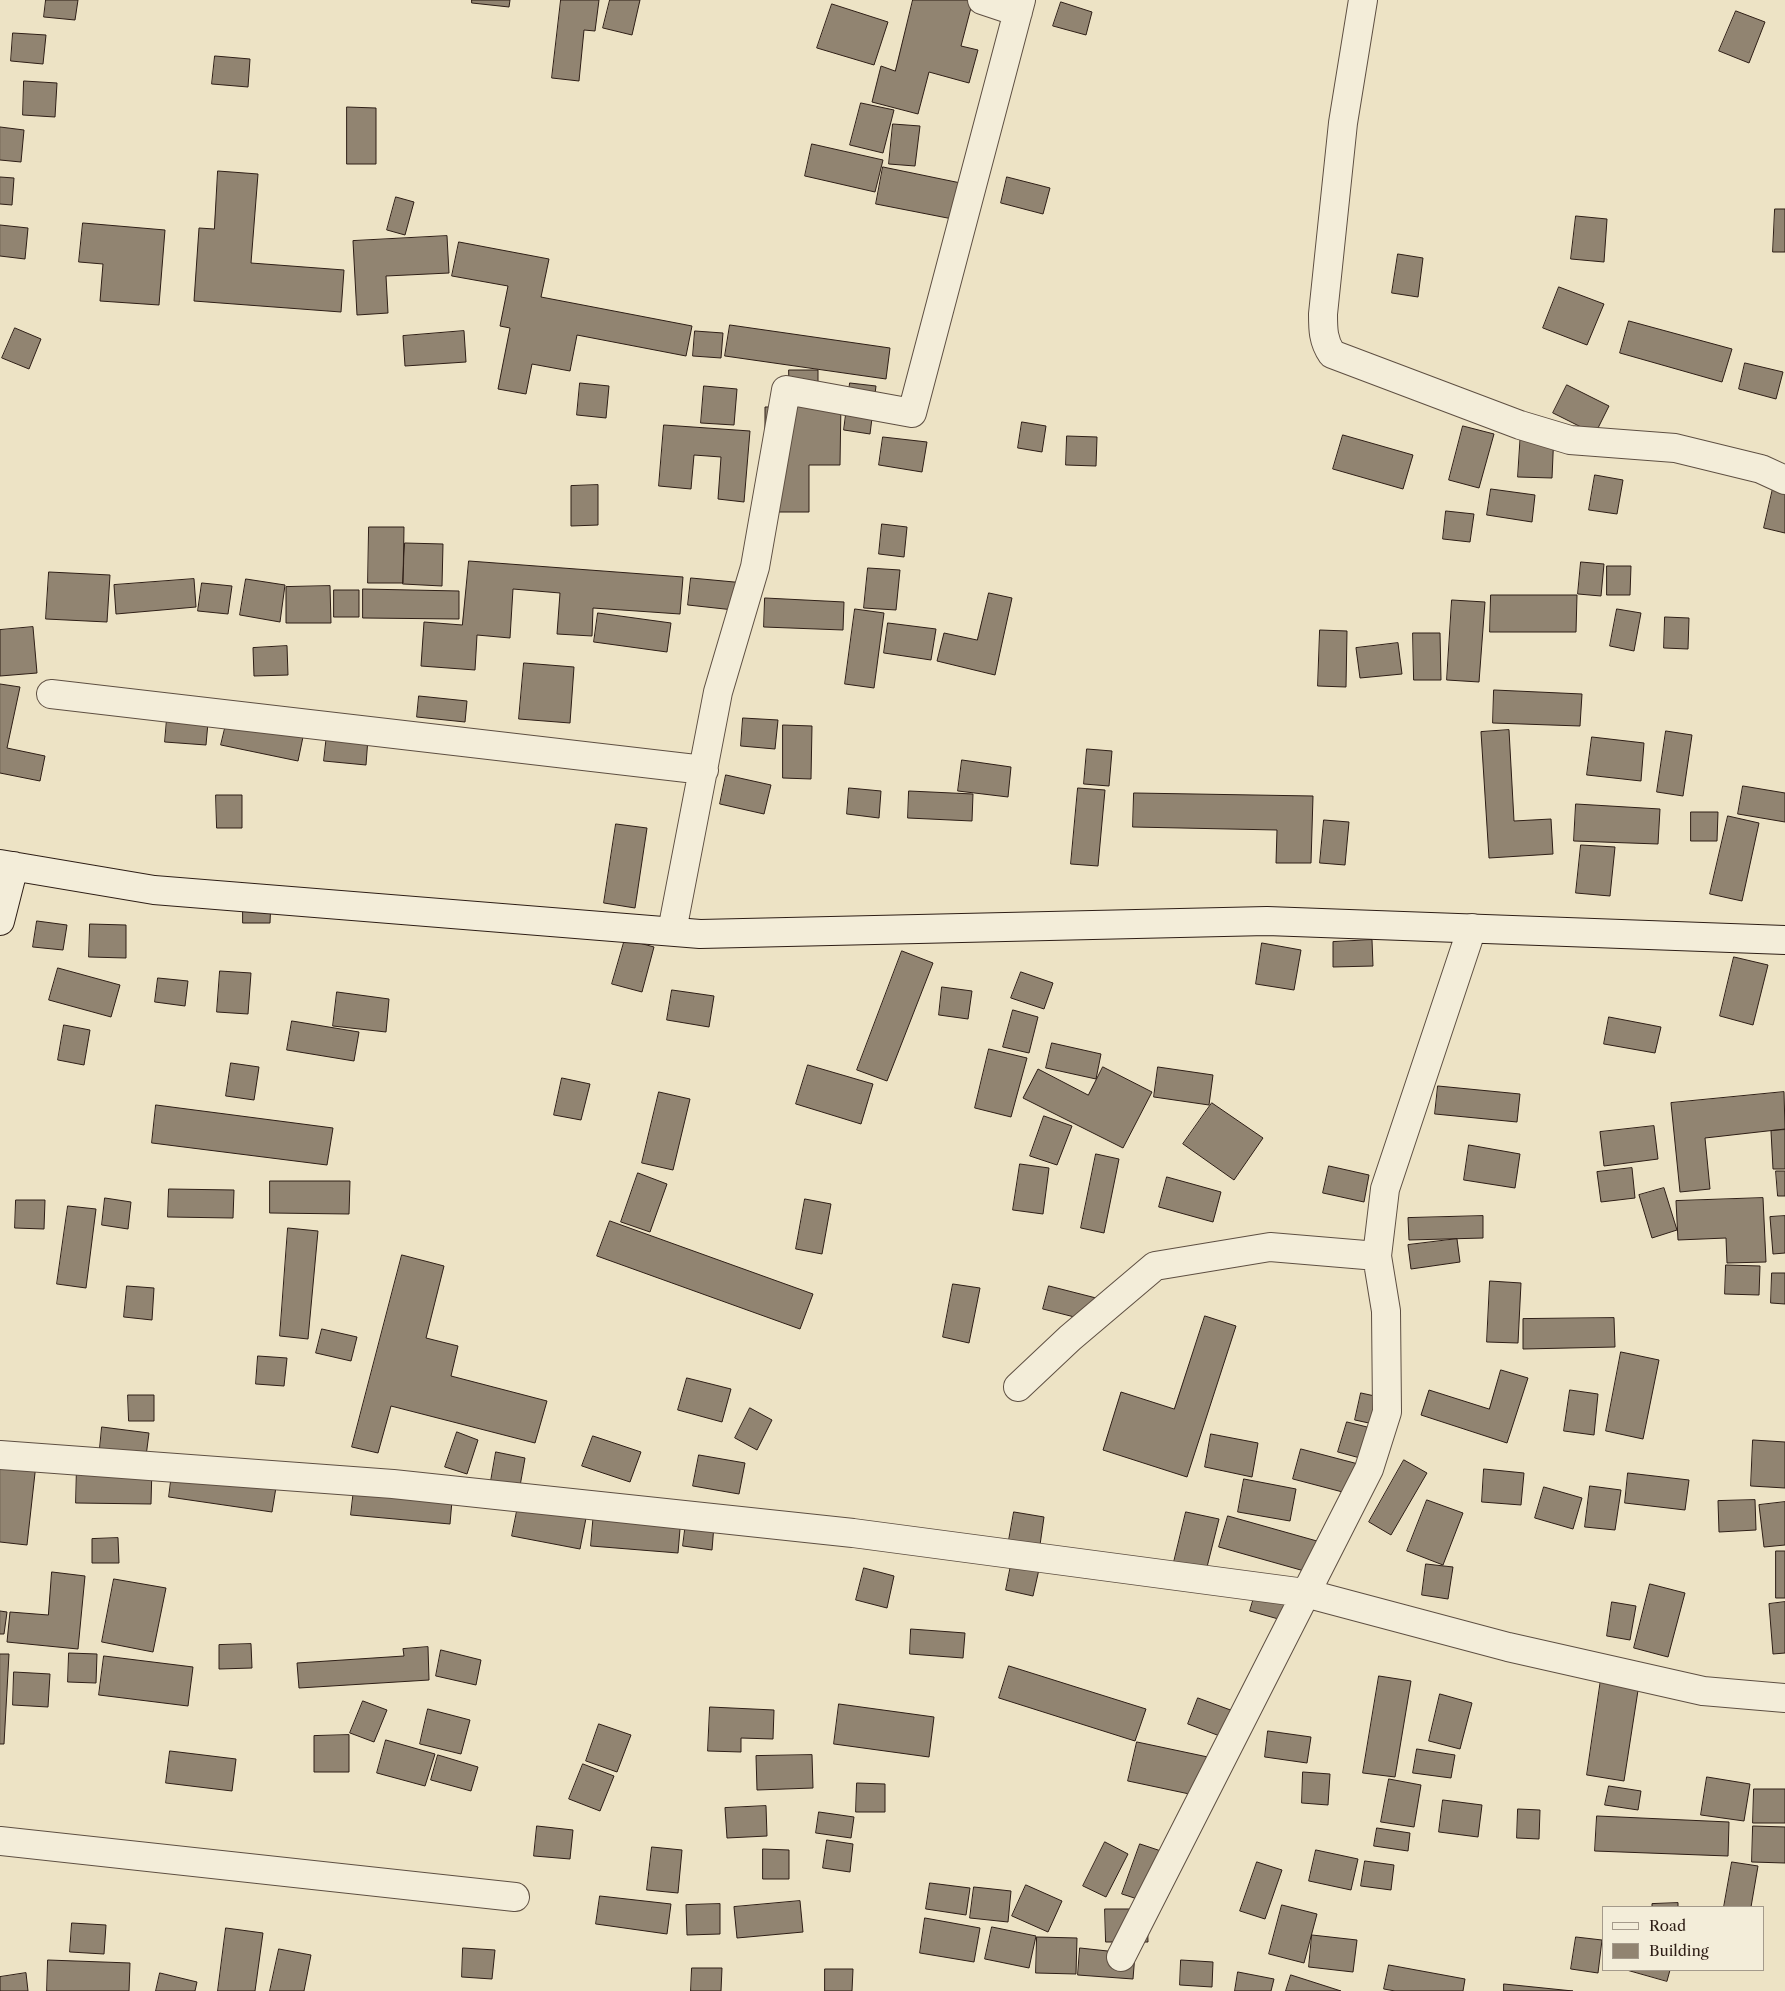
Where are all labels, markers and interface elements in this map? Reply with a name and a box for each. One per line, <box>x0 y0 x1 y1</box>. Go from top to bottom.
legend <box>1602 1906 1765 1971</box>
text: Road <box>1649 1916 1686 1935</box>
text: Building <box>1649 1941 1709 1960</box>

